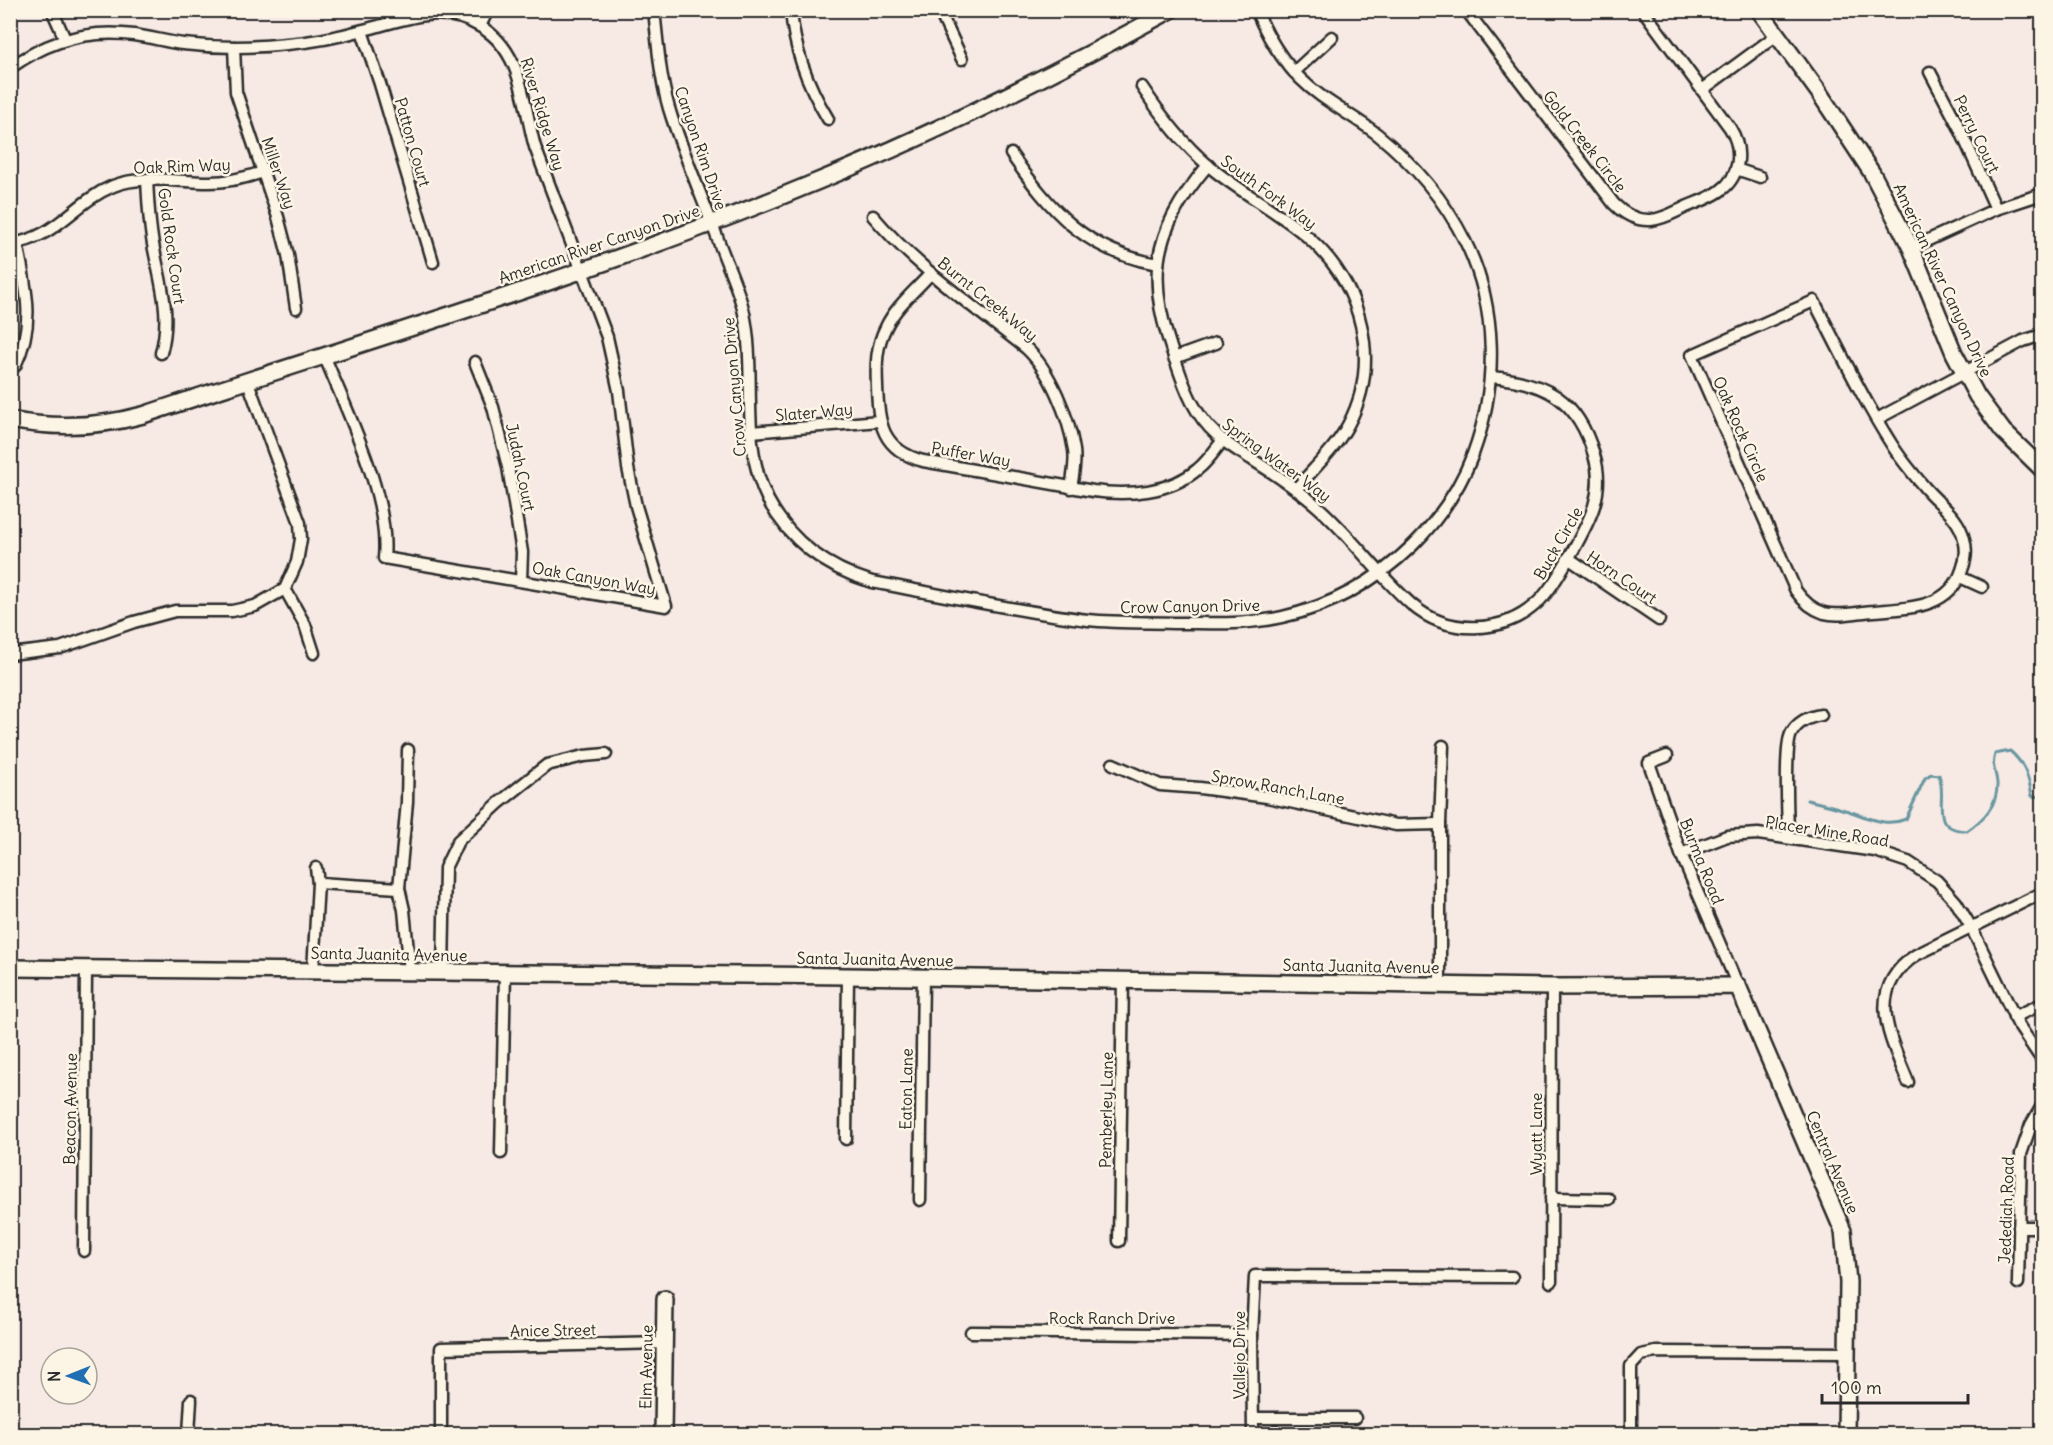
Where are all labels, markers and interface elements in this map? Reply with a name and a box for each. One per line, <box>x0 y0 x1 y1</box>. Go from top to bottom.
street label: River Ridge Way <box>516 55 570 173</box>
street label: Canyon Rim Drive <box>670 84 732 212</box>
street label: Gold Creek Circle <box>1539 86 1631 196</box>
street label: Perry Court <box>1950 92 2005 177</box>
street label: Patton Court <box>391 95 435 189</box>
street label: Miller Way <box>257 134 301 212</box>
street label: South Fork Way <box>1217 151 1321 233</box>
street label: Oak Rim Way <box>133 154 231 178</box>
street label: American River Canyon Drive <box>1889 180 1997 380</box>
street label: Gold Rock Court <box>154 187 190 306</box>
street label: American River Canyon Drive <box>496 200 702 288</box>
street label: Burnt Creek Way <box>934 253 1042 345</box>
street label: Crow Canyon Drive <box>718 316 750 458</box>
street label: Oak Rock Circle <box>1709 373 1773 485</box>
street label: Slater Way <box>774 399 854 425</box>
street label: Spring Water Way <box>1219 414 1335 506</box>
street label: Judah Court <box>502 421 540 513</box>
street label: Puffer Way <box>930 437 1012 471</box>
street label: Buck Circle <box>1529 503 1587 583</box>
street label: Horn Court <box>1583 546 1662 608</box>
street label: Oak Canyon Way <box>530 557 658 599</box>
street label: Crow Canyon Drive <box>1120 595 1260 617</box>
street label: Sprow Ranch Lane <box>1210 765 1346 809</box>
street label: Placer Mine Road <box>1764 811 1890 851</box>
street label: Burma Road <box>1676 815 1728 907</box>
street label: Santa Juanita Avenue <box>310 943 468 965</box>
street label: Santa Juanita Avenue <box>796 948 954 970</box>
street label: Santa Juanita Avenue <box>1282 955 1440 977</box>
street label: Eaton Lane <box>895 1048 917 1130</box>
street label: Pemberley Lane <box>1095 1052 1117 1168</box>
street label: Beacon Avenue <box>59 1053 81 1165</box>
street label: Wyatt Lane <box>1526 1093 1546 1175</box>
street label: Central Avenue <box>1802 1108 1864 1216</box>
street label: Jedediah Road <box>1994 1156 2018 1264</box>
street label: Rock Ranch Drive <box>1049 1308 1175 1328</box>
street label: Vallejo Drive <box>1229 1311 1249 1399</box>
street label: Anice Street <box>510 1319 597 1341</box>
street label: Elm Avenue <box>635 1325 657 1409</box>
north arrow <box>39 1346 99 1406</box>
scale bar <box>1822 1367 1968 1405</box>
text: N <box>44 1371 64 1382</box>
text: 100 m <box>1831 1376 1882 1399</box>

